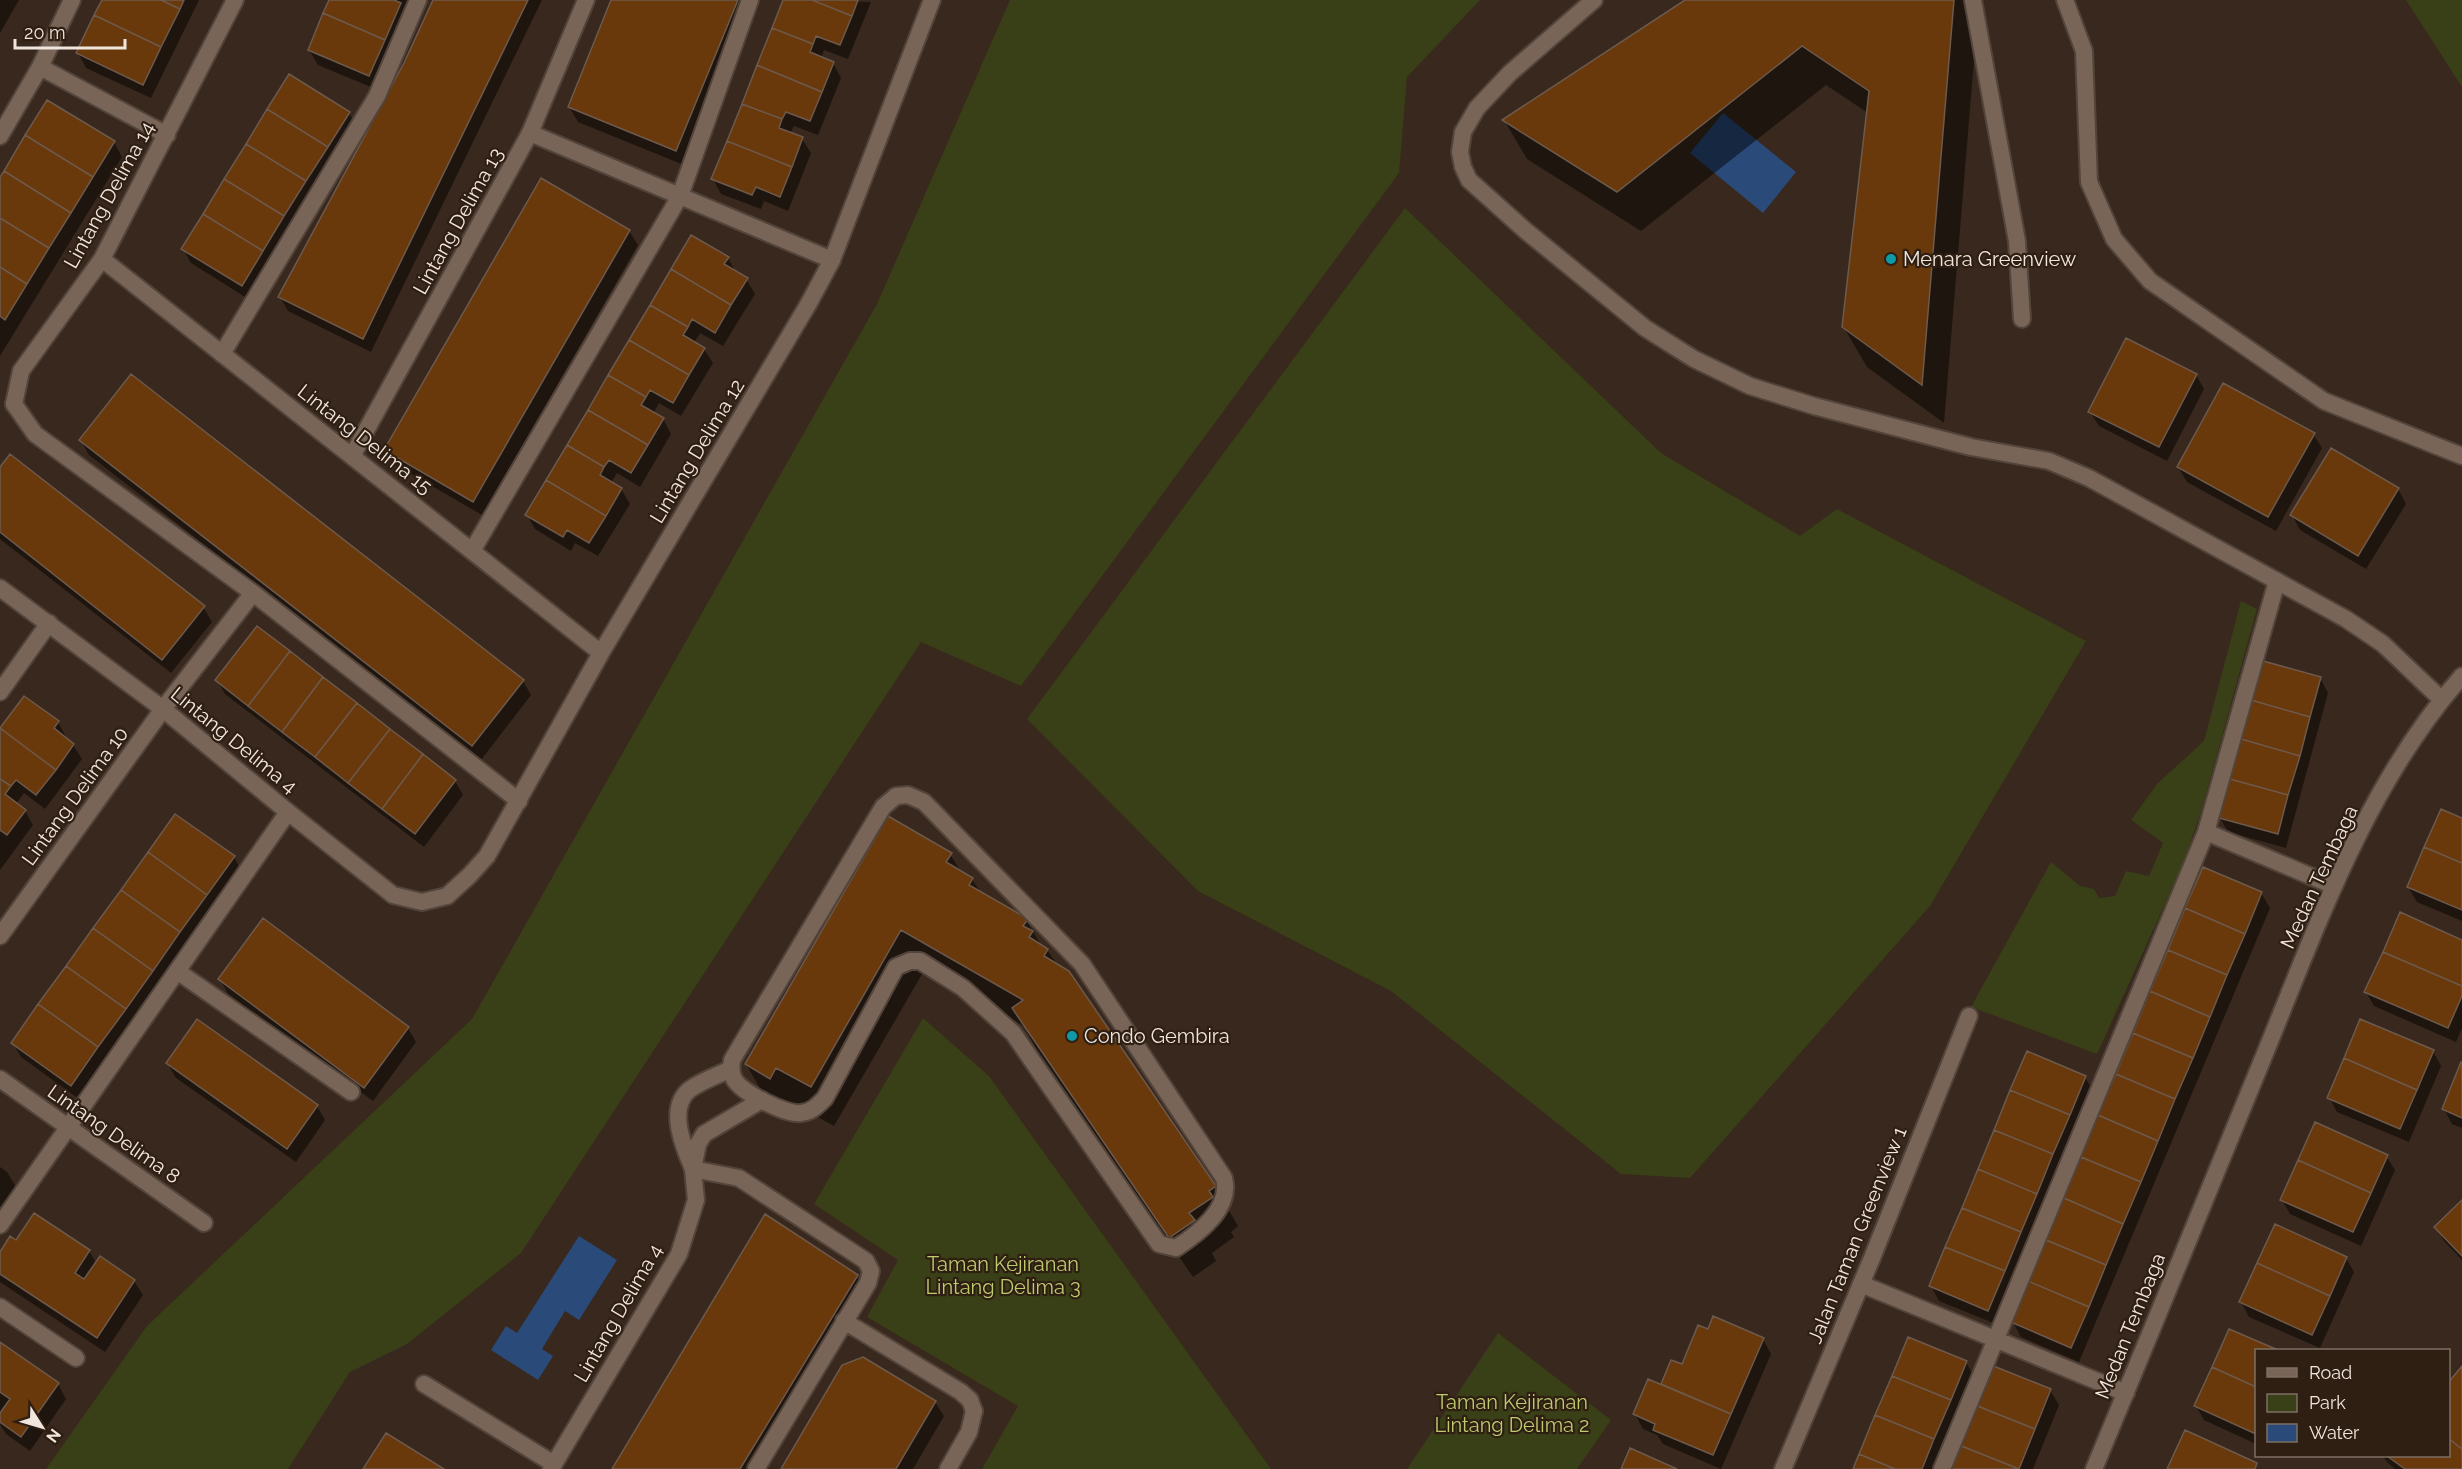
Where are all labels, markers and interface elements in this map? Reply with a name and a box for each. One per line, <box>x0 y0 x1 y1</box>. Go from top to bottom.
scale bar <box>15 12 124 50</box>
text: 20 m <box>24 22 66 43</box>
street label: Lintang Delima 14 <box>59 117 159 273</box>
street label: Lintang Delima 13 <box>408 144 508 298</box>
place label: Menara Greenview <box>1903 247 2076 271</box>
marker: Menara Greenview <box>1884 252 1898 266</box>
street label: Lintang Delima 12 <box>645 375 749 527</box>
street label: Lintang Delima 15 <box>293 379 437 499</box>
street label: Lintang Delima 4 <box>166 682 302 798</box>
street label: Lintang Delima 10 <box>17 722 133 870</box>
street label: Medan Tembaga <box>2275 802 2363 952</box>
place label: Condo Gembira <box>1084 1024 1230 1048</box>
marker: Condo Gembira <box>1065 1029 1079 1043</box>
street label: Lintang Delima 8 <box>43 1079 185 1189</box>
street label: Jalan Taman Greenview 1 <box>1802 1123 1912 1347</box>
street label: Lintang Delima 4 <box>569 1240 667 1386</box>
street label: Medan Tembaga <box>2090 1250 2170 1402</box>
park label: Taman Kejiranan Lintang Delima 3 <box>925 1252 1081 1299</box>
legend <box>2255 1349 2450 1457</box>
text: Road <box>2309 1362 2352 1383</box>
park label: Taman Kejiranan Lintang Delima 2 <box>1435 1390 1589 1437</box>
text: Park <box>2309 1392 2346 1413</box>
north arrow <box>12 1397 72 1457</box>
text: Water <box>2309 1422 2360 1443</box>
text: N <box>42 1425 65 1446</box>

